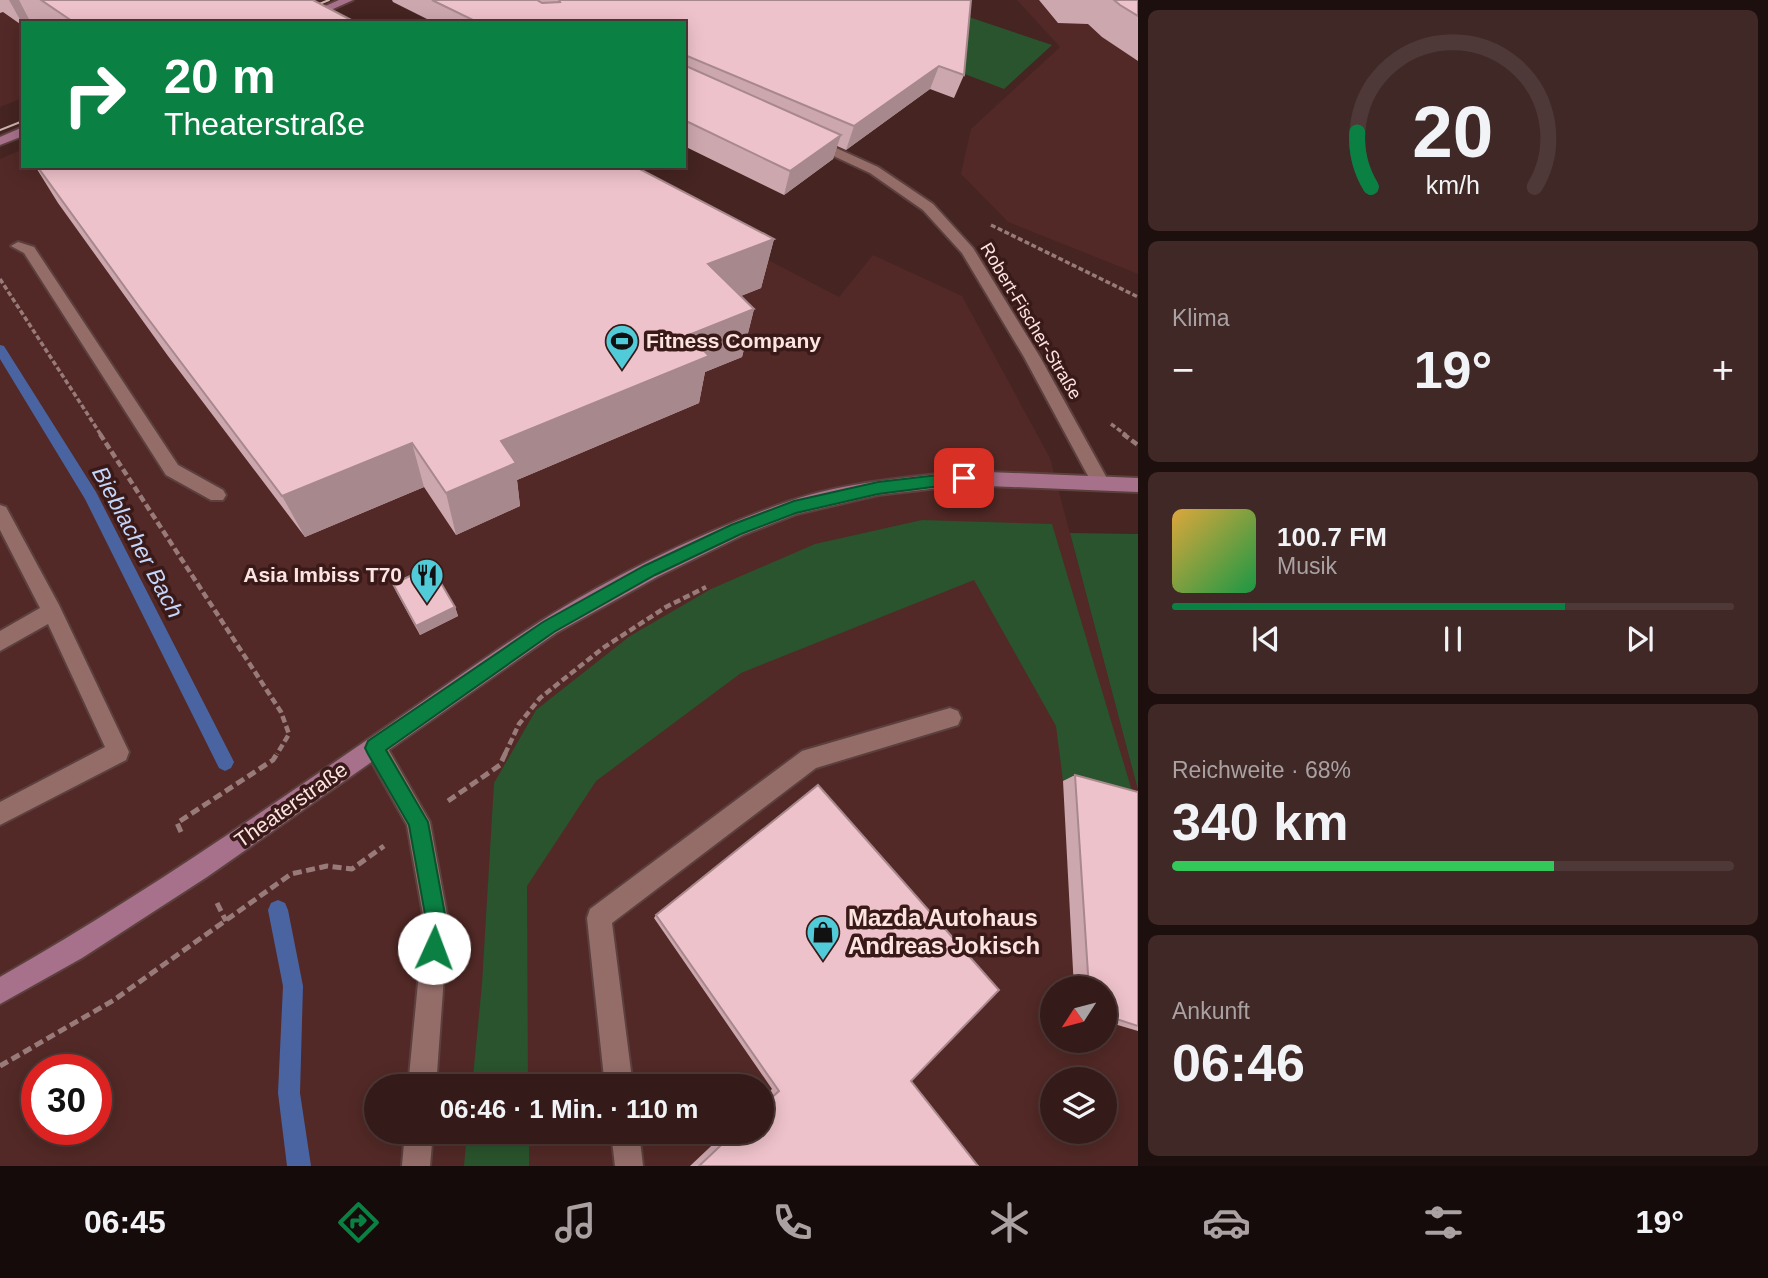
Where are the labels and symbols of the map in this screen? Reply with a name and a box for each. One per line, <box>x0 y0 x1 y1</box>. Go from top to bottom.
street label: Robert-Fischer-Straße <box>976 239 1086 403</box>
sports icon: Fitness Company <box>603 322 641 371</box>
place label: Fitness Company <box>646 329 821 352</box>
pin <box>934 448 994 508</box>
water label: Bieblacher Bach <box>87 462 189 622</box>
restaurant icon: Asia Imbiss T70 <box>408 556 446 605</box>
place label: Asia Imbiss T70 <box>243 563 402 586</box>
street label: Theaterstraße <box>230 757 351 852</box>
place label: Mazda Autohaus Andreas Jokisch <box>848 904 1040 959</box>
position arrow <box>397 911 471 985</box>
shop icon: Mazda Autohaus Andreas Jokisch <box>804 913 842 962</box>
north arrow <box>1040 976 1116 1054</box>
speed limit sign: 30 <box>21 1054 112 1145</box>

